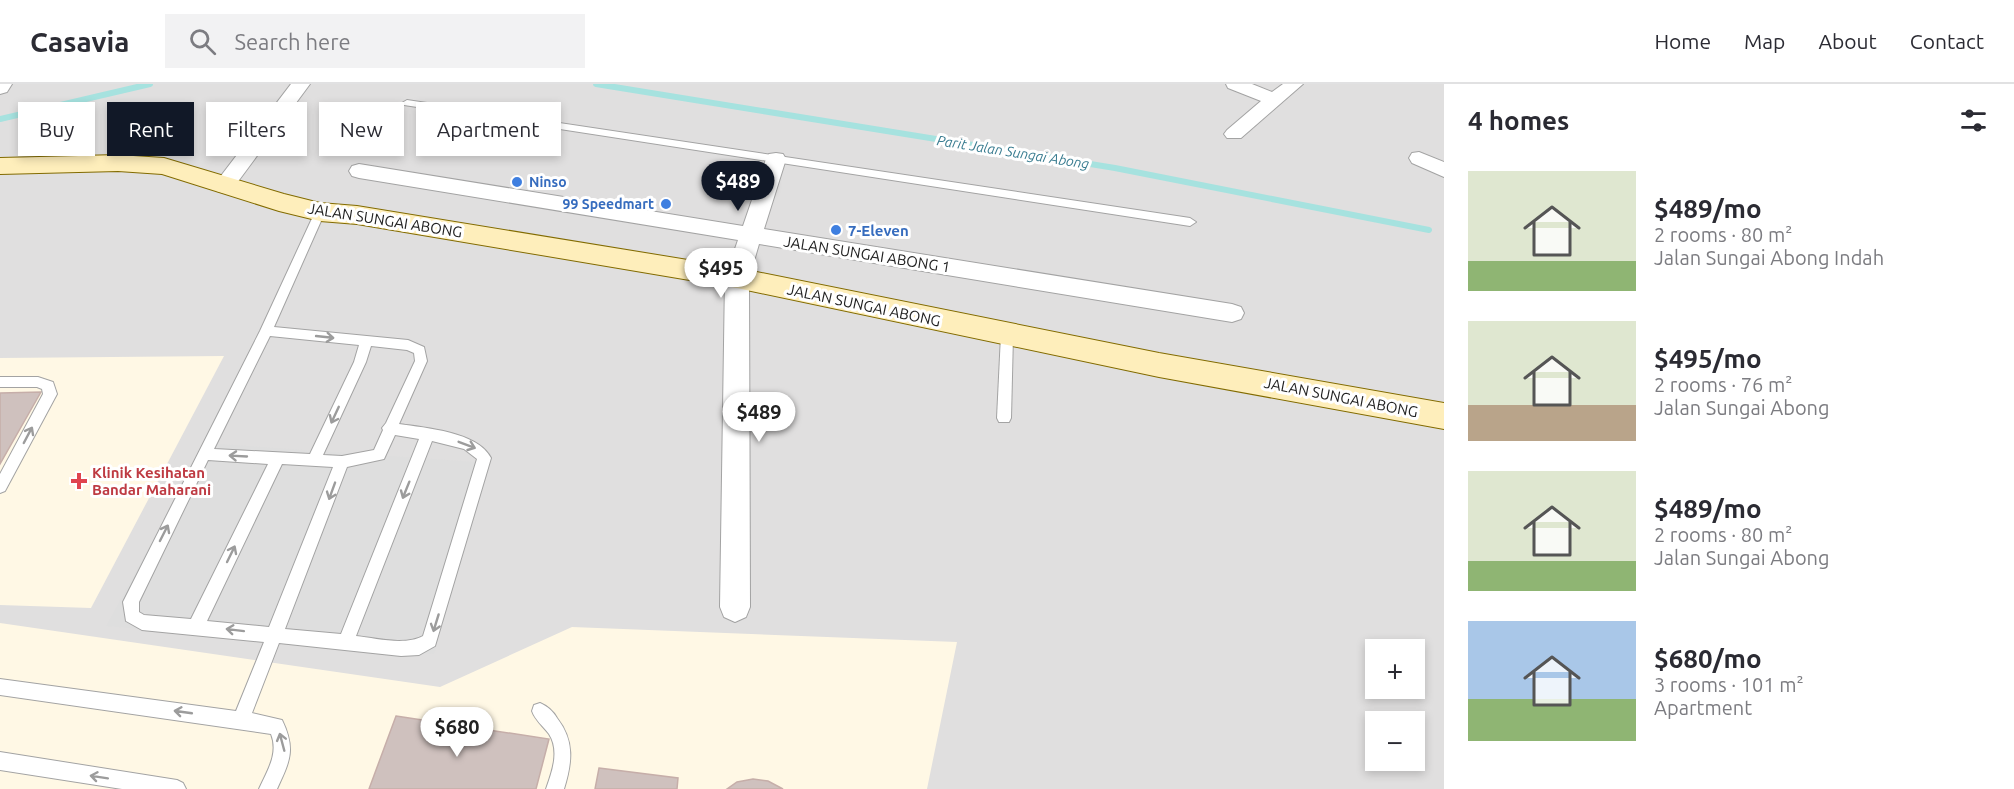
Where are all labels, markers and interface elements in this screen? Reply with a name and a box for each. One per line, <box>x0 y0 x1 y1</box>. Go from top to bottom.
search box <box>165 14 585 68</box>
icon: search <box>186 25 219 58</box>
text: Casavia <box>30 26 129 57</box>
text: Search here <box>234 29 351 54</box>
text: Home <box>1654 29 1711 53</box>
text: Map <box>1744 29 1785 53</box>
text: About <box>1818 29 1877 53</box>
text: Contact <box>1910 29 1984 53</box>
chip: Buy <box>18 102 95 156</box>
chip: Rent <box>107 102 194 156</box>
chip: Filters <box>206 102 307 156</box>
chip: New <box>319 102 404 156</box>
chip: Apartment <box>416 102 561 156</box>
icon: filters <box>1957 104 1990 137</box>
text: 4 homes <box>1468 106 1569 135</box>
water label: Parit Jalan Sungai Abong <box>936 132 1091 172</box>
pin: $489 <box>702 161 774 212</box>
text: $489 <box>715 169 761 192</box>
place label: Ninso <box>529 174 567 190</box>
marker: Ninso <box>510 175 524 189</box>
text: $489/mo <box>1654 194 1762 223</box>
icon: home <box>1516 195 1588 267</box>
place label: 99 Speedmart <box>563 196 654 212</box>
marker: 99 Speedmart <box>659 197 673 211</box>
street label: JALAN SUNGAI ABONG <box>306 199 464 241</box>
place label: 7-Eleven <box>848 222 909 239</box>
marker: 7-Eleven <box>829 223 843 237</box>
text: 2 rooms · 80 m² <box>1654 223 1792 246</box>
street label: JALAN SUNGAI ABONG 1 <box>783 232 951 276</box>
text: Jalan Sungai Abong Indah <box>1654 246 1884 269</box>
pin: $495 <box>685 248 757 299</box>
text: $495 <box>698 256 744 279</box>
street label: JALAN SUNGAI ABONG <box>786 280 942 330</box>
one-way arrow <box>314 332 334 343</box>
text: $495/mo <box>1654 344 1762 373</box>
icon: home <box>1516 345 1588 417</box>
text: 2 rooms · 76 m² <box>1654 373 1792 396</box>
street label: JALAN SUNGAI ABONG <box>1263 374 1419 420</box>
pin: $489 <box>723 392 795 443</box>
text: Jalan Sungai Abong <box>1654 396 1830 419</box>
text: $489 <box>736 400 782 423</box>
one-way arrow <box>329 405 341 423</box>
one-way arrow <box>23 427 34 445</box>
one-way arrow <box>457 440 476 451</box>
one-way arrow <box>229 450 249 461</box>
place label: Klinik Kesihatan Bandar Maharani <box>92 464 211 498</box>
marker: Klinik Kesihatan Bandar Maharani <box>70 472 88 490</box>
one-way arrow <box>400 480 411 499</box>
one-way arrow <box>326 481 337 500</box>
text: $489/mo <box>1654 494 1762 523</box>
icon: home <box>1516 495 1588 567</box>
text: 2 rooms · 80 m² <box>1654 523 1792 546</box>
one-way arrow <box>159 525 170 543</box>
one-way arrow <box>226 546 237 564</box>
text: Jalan Sungai Abong <box>1654 546 1830 569</box>
one-way arrow <box>430 613 441 632</box>
one-way arrow <box>226 624 245 635</box>
map controls <box>1365 639 1425 771</box>
button: + <box>1365 639 1425 699</box>
text: $680/mo <box>1654 644 1762 673</box>
icon: home <box>1516 645 1588 717</box>
text: 3 rooms · 101 m² <box>1654 673 1804 696</box>
text: Apartment <box>1654 696 1752 719</box>
one-way arrow <box>174 706 194 717</box>
pin: $680 <box>421 707 493 758</box>
button: − <box>1365 711 1425 771</box>
text: $680 <box>434 715 480 738</box>
one-way arrow <box>275 732 286 751</box>
one-way arrow <box>90 771 109 782</box>

